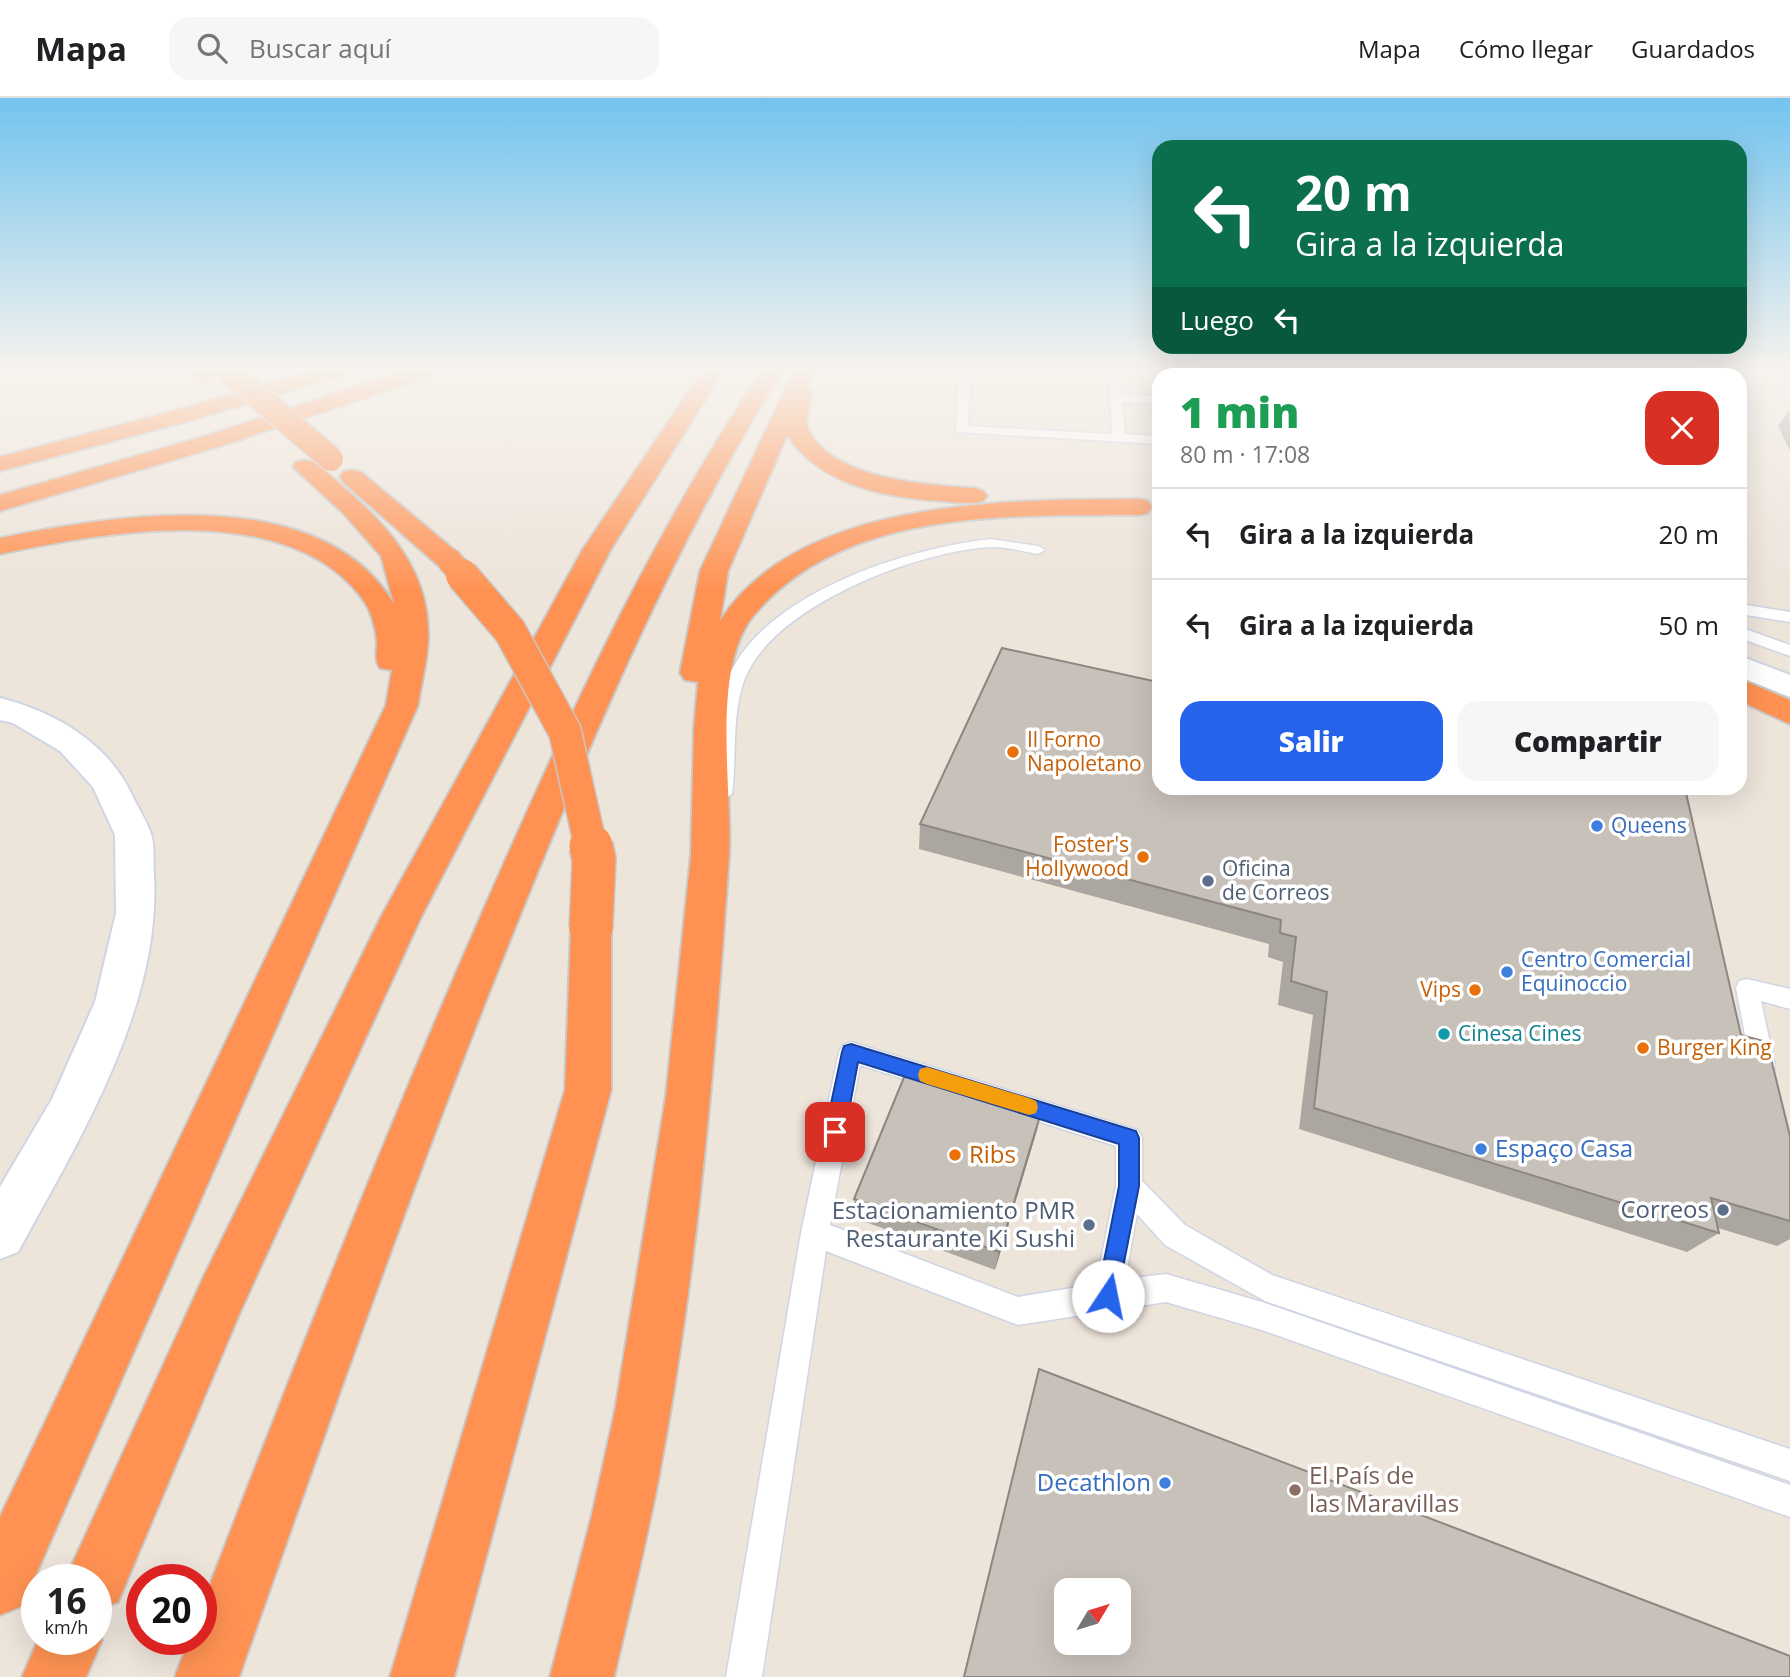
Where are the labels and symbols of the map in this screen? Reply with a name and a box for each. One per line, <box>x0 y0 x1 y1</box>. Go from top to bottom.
place label: Il Forno Napoletano <box>1027 725 1142 777</box>
marker: Il Forno Napoletano <box>1005 744 1021 760</box>
place label: Queens <box>1611 811 1687 839</box>
marker: Queens <box>1589 818 1605 834</box>
place label: Foster's Hollywood <box>1025 830 1129 882</box>
marker: Foster's Hollywood <box>1135 849 1151 865</box>
place label: Oficina de Correos <box>1222 854 1330 906</box>
marker: Oficina de Correos <box>1200 873 1216 889</box>
place label: Centro Comercial Equinoccio <box>1521 945 1691 997</box>
marker: Centro Comercial Equinoccio <box>1499 964 1515 980</box>
place label: Vips <box>1420 975 1461 1003</box>
marker: Vips <box>1467 982 1483 998</box>
place label: Cinesa Cines <box>1458 1019 1582 1047</box>
marker: Cinesa Cines <box>1436 1026 1452 1042</box>
place label: Burger King <box>1657 1033 1772 1061</box>
marker: Burger King <box>1635 1040 1651 1056</box>
pin <box>805 1102 865 1162</box>
place label: Espaço Casa <box>1495 1131 1633 1164</box>
place label: Ribs <box>969 1137 1016 1170</box>
marker: Espaço Casa <box>1473 1141 1489 1157</box>
marker: Ribs <box>947 1147 963 1163</box>
place label: Correos <box>1620 1192 1709 1225</box>
place label: Estacionamiento PMR Restaurante Ki Sushi <box>832 1193 1075 1254</box>
marker: Correos <box>1715 1202 1731 1218</box>
marker: Estacionamiento PMR Restaurante Ki Sushi <box>1081 1217 1097 1233</box>
position arrow <box>1071 1259 1145 1333</box>
place label: El País de las Maravillas <box>1309 1458 1459 1519</box>
place label: Decathlon <box>1037 1465 1151 1498</box>
marker: Decathlon <box>1157 1475 1173 1491</box>
marker: El País de las Maravillas <box>1287 1482 1303 1498</box>
speed limit sign: 20 <box>126 1564 217 1655</box>
north arrow <box>1054 1578 1130 1656</box>

